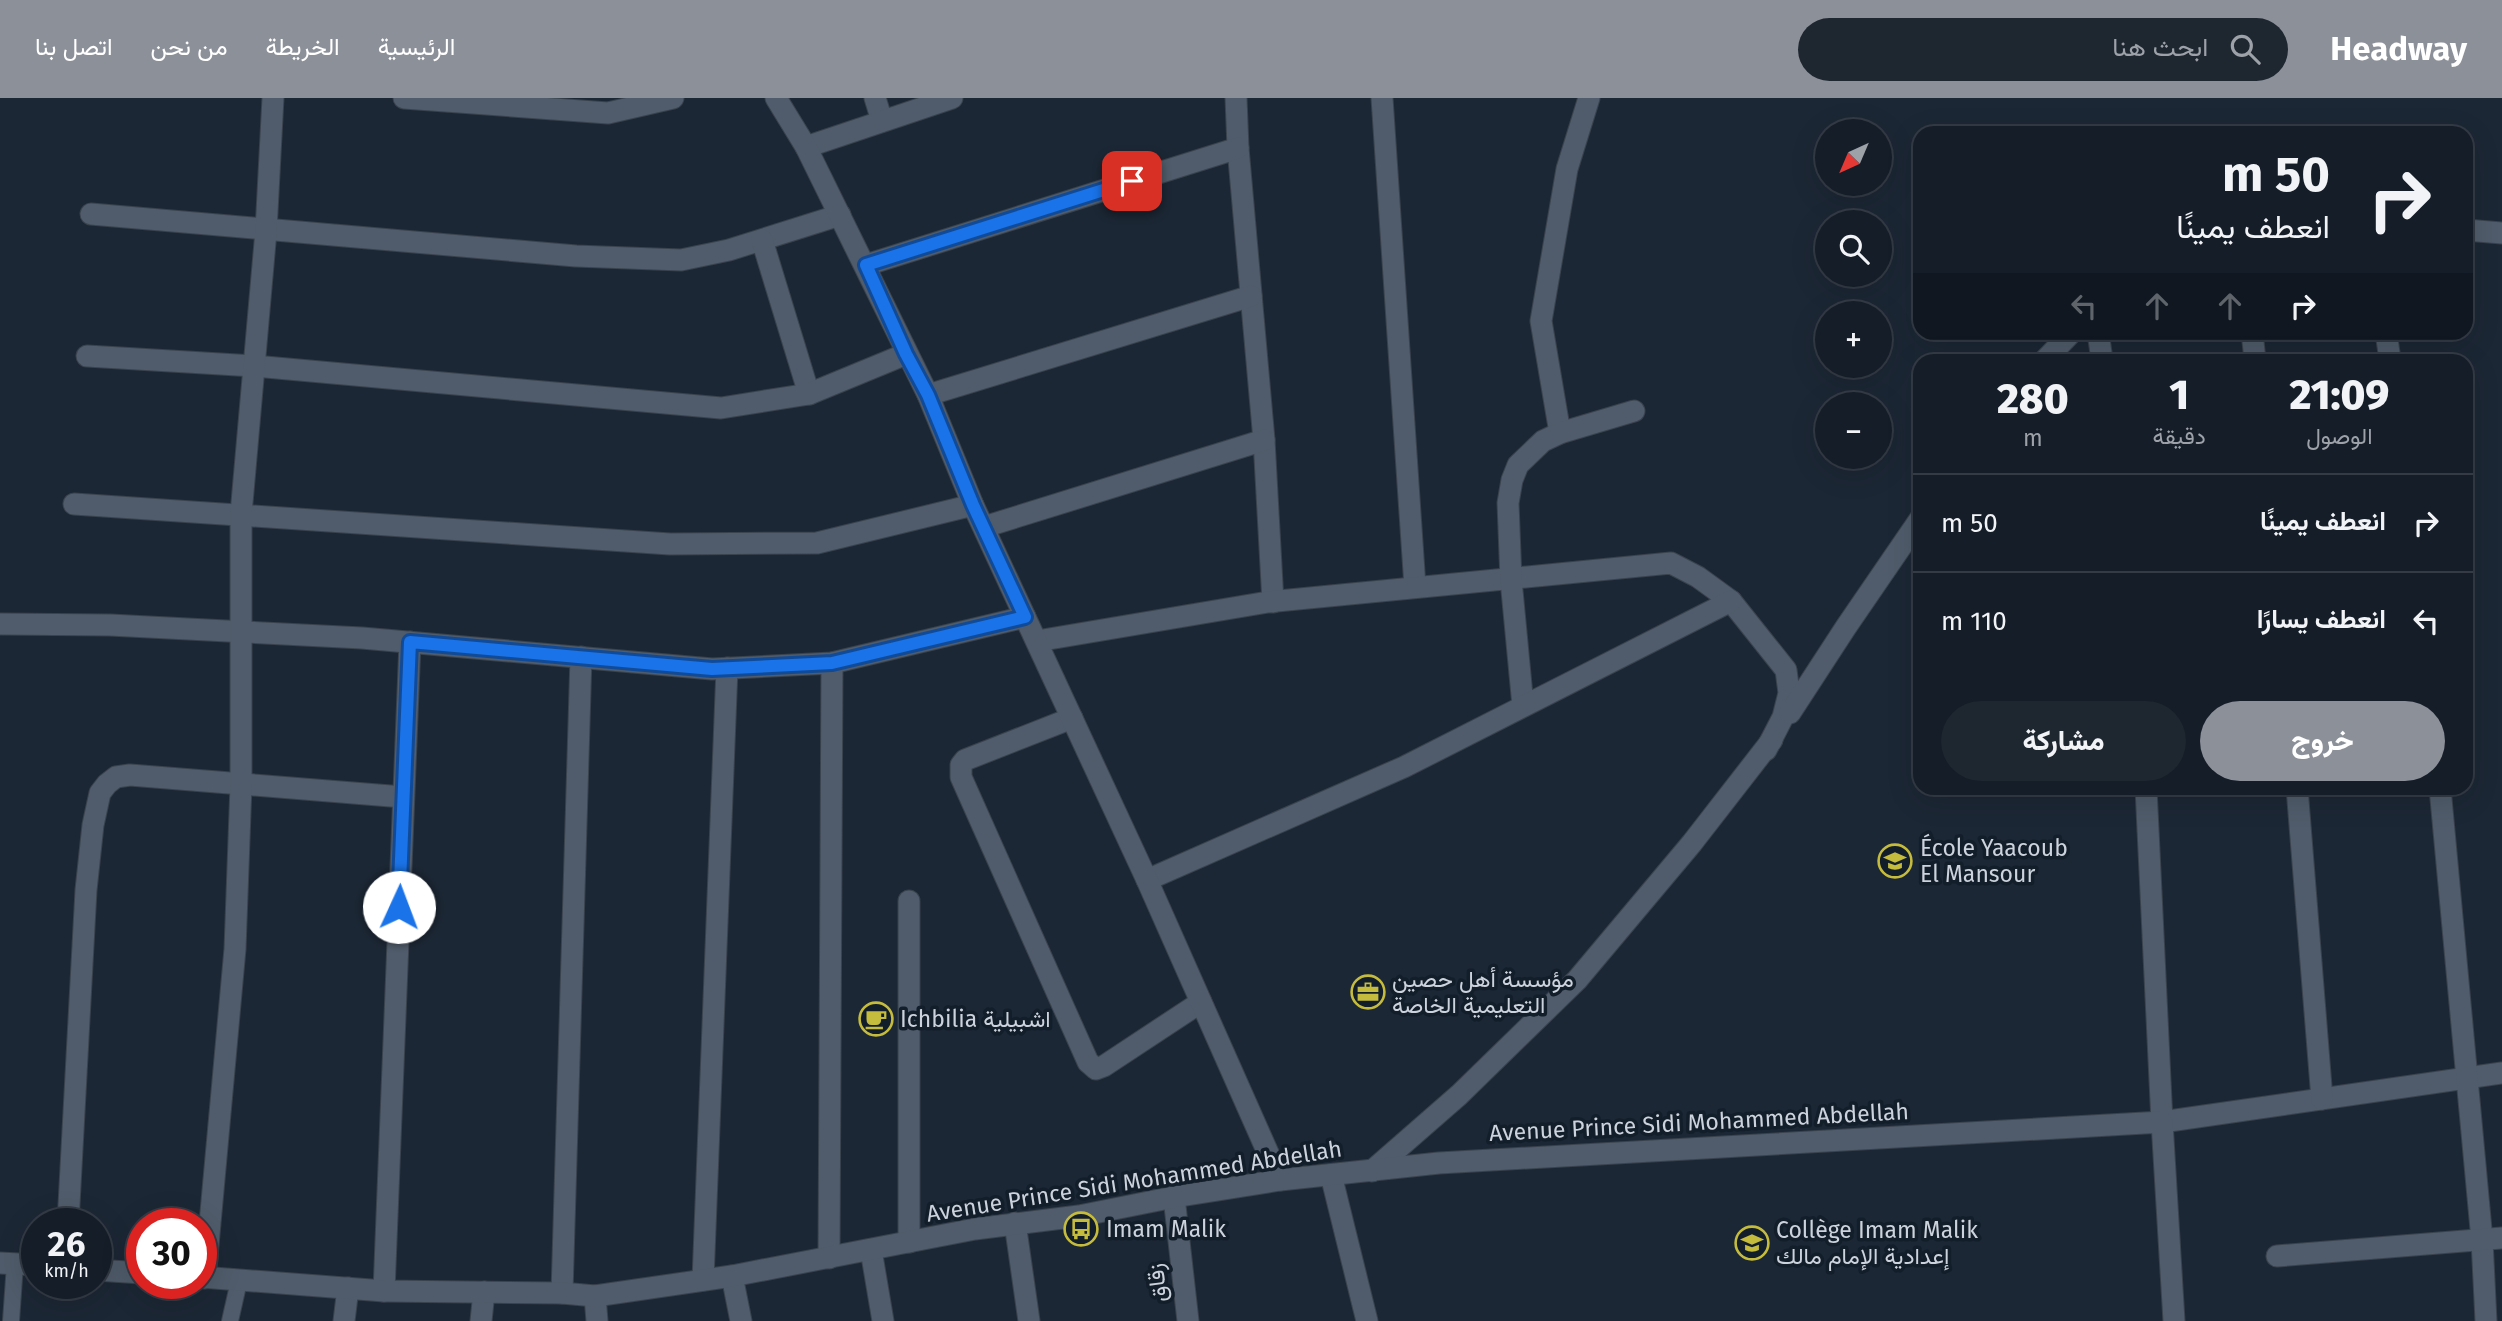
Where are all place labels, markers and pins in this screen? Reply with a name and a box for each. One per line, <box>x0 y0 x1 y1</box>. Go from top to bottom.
pin <box>1102 151 1162 211</box>
place label: École Yaacoub El Mansour <box>1920 833 2068 888</box>
school or university icon: École Yaacoub El Mansour <box>1876 842 1914 880</box>
place label: مؤسسة أهل حصين التعليمية الخاصة <box>1392 965 1574 1019</box>
office icon: مؤسسة أهل حصين التعليمية الخاصة <box>1349 973 1387 1011</box>
cafe icon: Ichbilia اشبيلية <box>857 1000 895 1038</box>
place label: Ichbilia اشبيلية <box>900 1005 1051 1033</box>
bus stop icon: Imam Malik <box>1062 1210 1100 1248</box>
place label: Imam Malik <box>1106 1215 1226 1243</box>
place label: Collège Imam Malik إعدادية الإمام مالك <box>1776 1216 1978 1271</box>
school or university icon: Collège Imam Malik إعدادية الإمام مالك <box>1733 1224 1771 1262</box>

